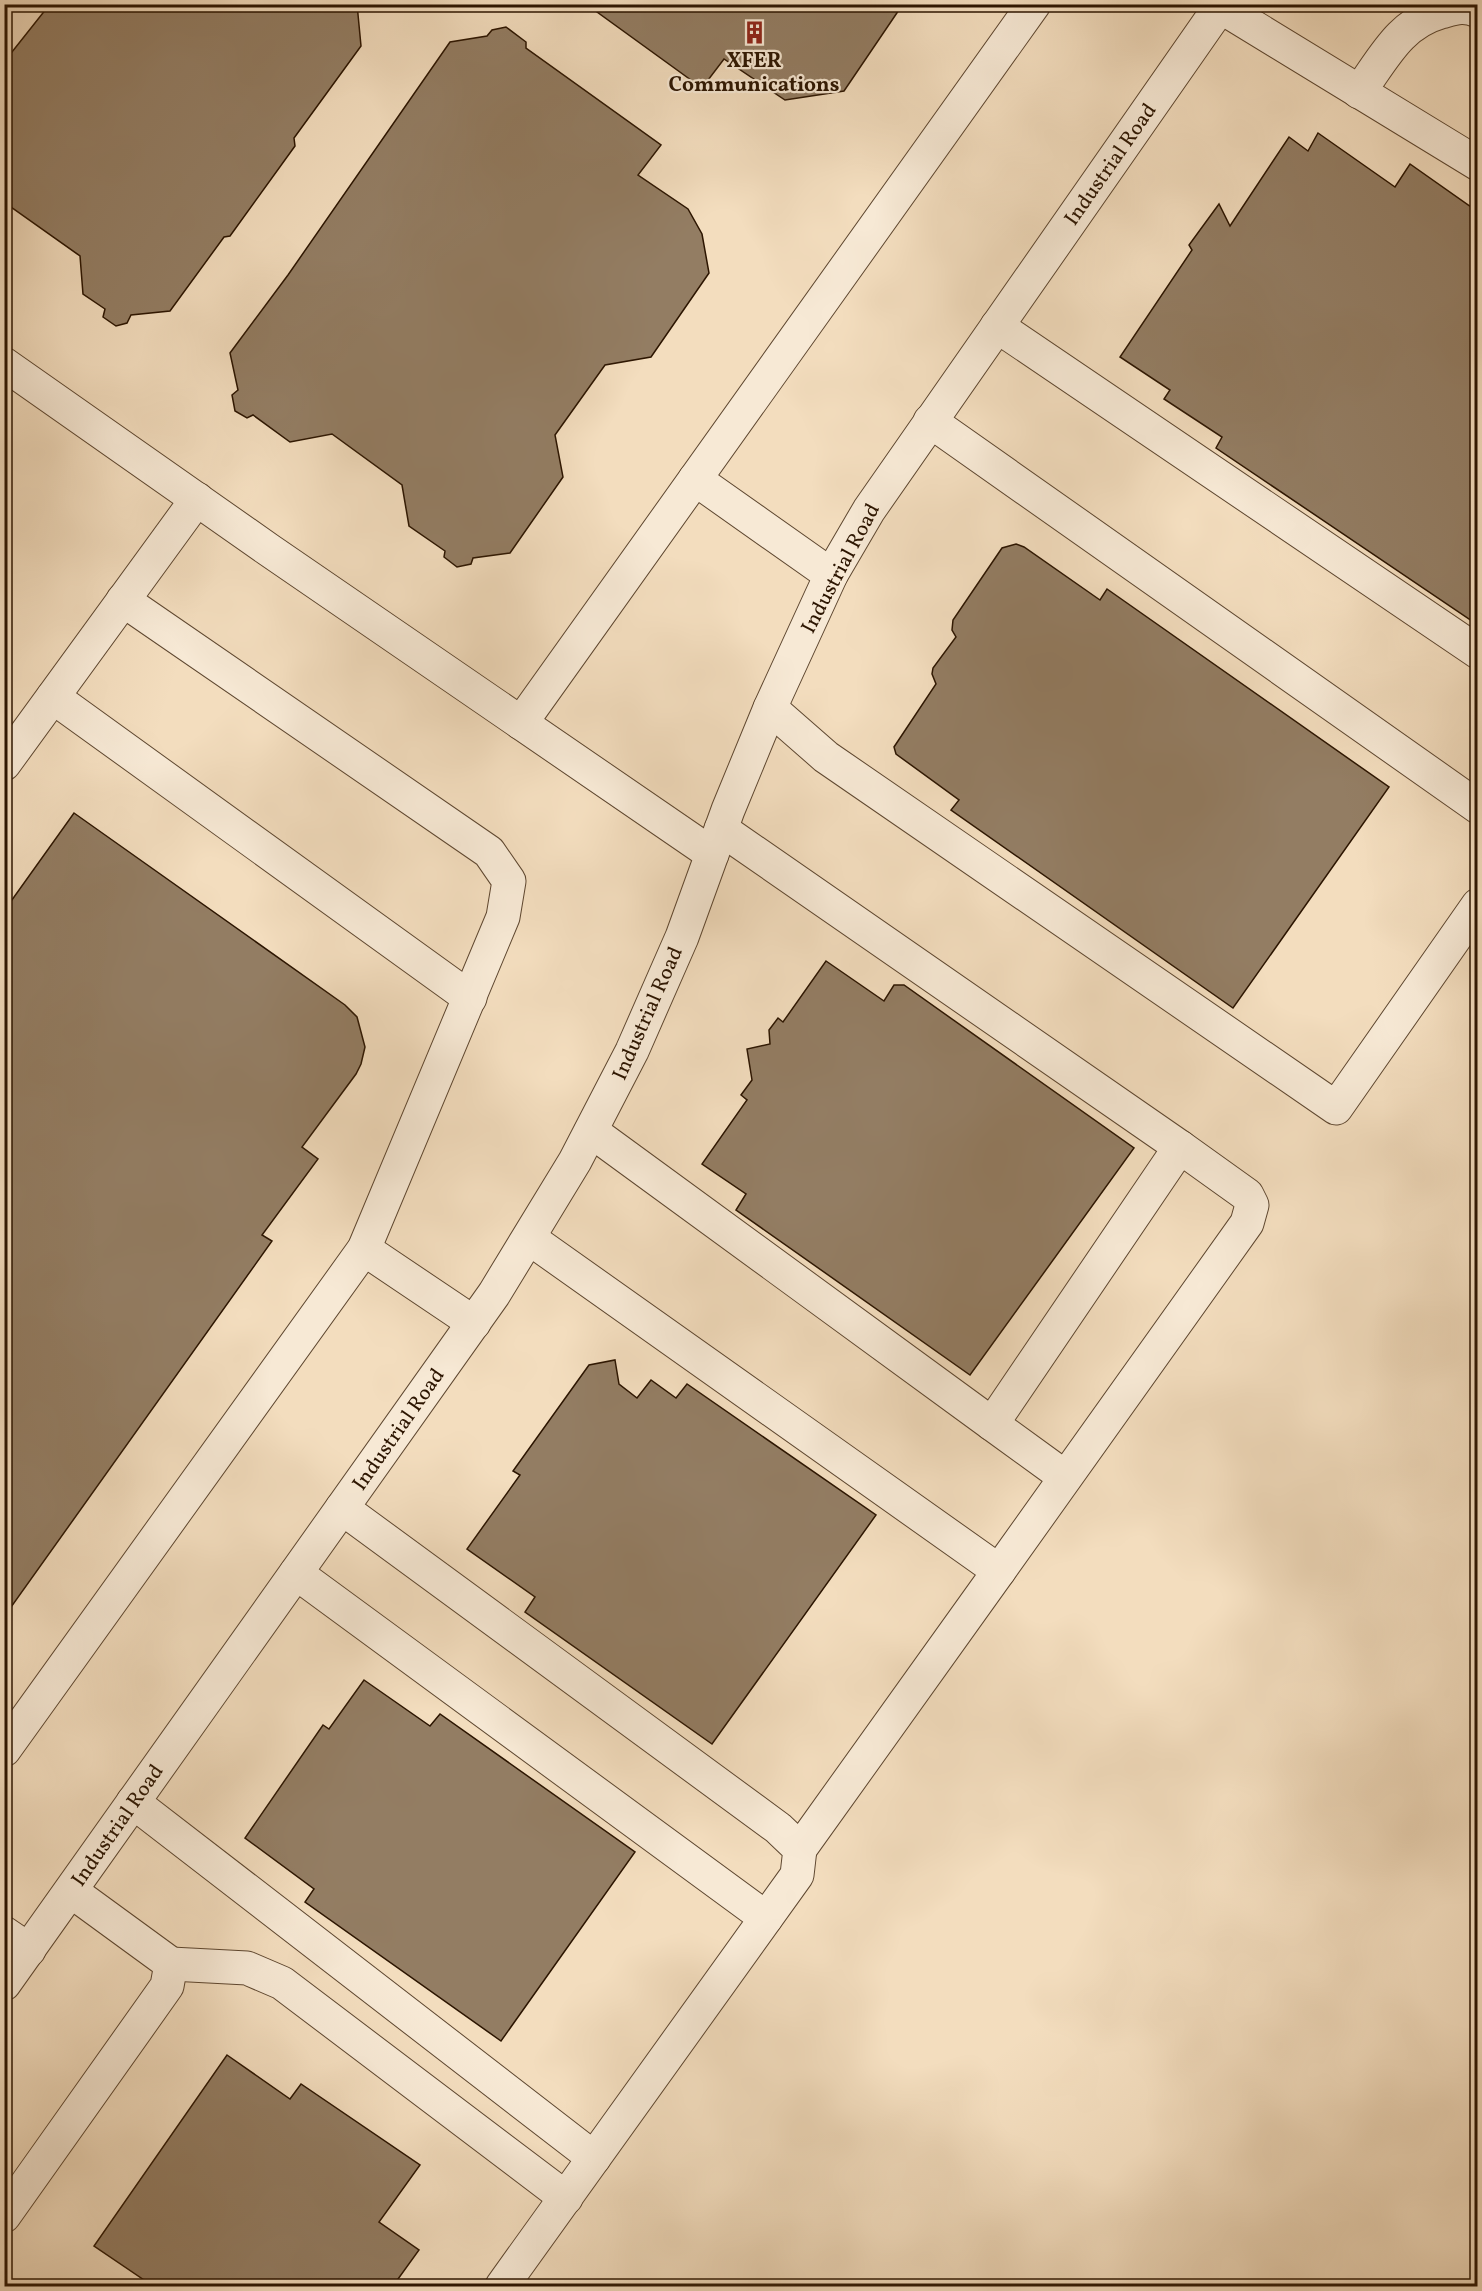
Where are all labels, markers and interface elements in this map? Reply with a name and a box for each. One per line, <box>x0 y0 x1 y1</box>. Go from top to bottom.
building icon: XFER Communications <box>741 19 767 45</box>
place label: XFER Communications <box>669 47 839 100</box>
street label: Industrial Road <box>1058 98 1164 232</box>
street label: Industrial Road <box>795 499 888 639</box>
street label: Industrial Road <box>606 942 691 1085</box>
street label: Industrial Road <box>346 1363 452 1497</box>
street label: Industrial Road <box>65 1759 171 1893</box>

